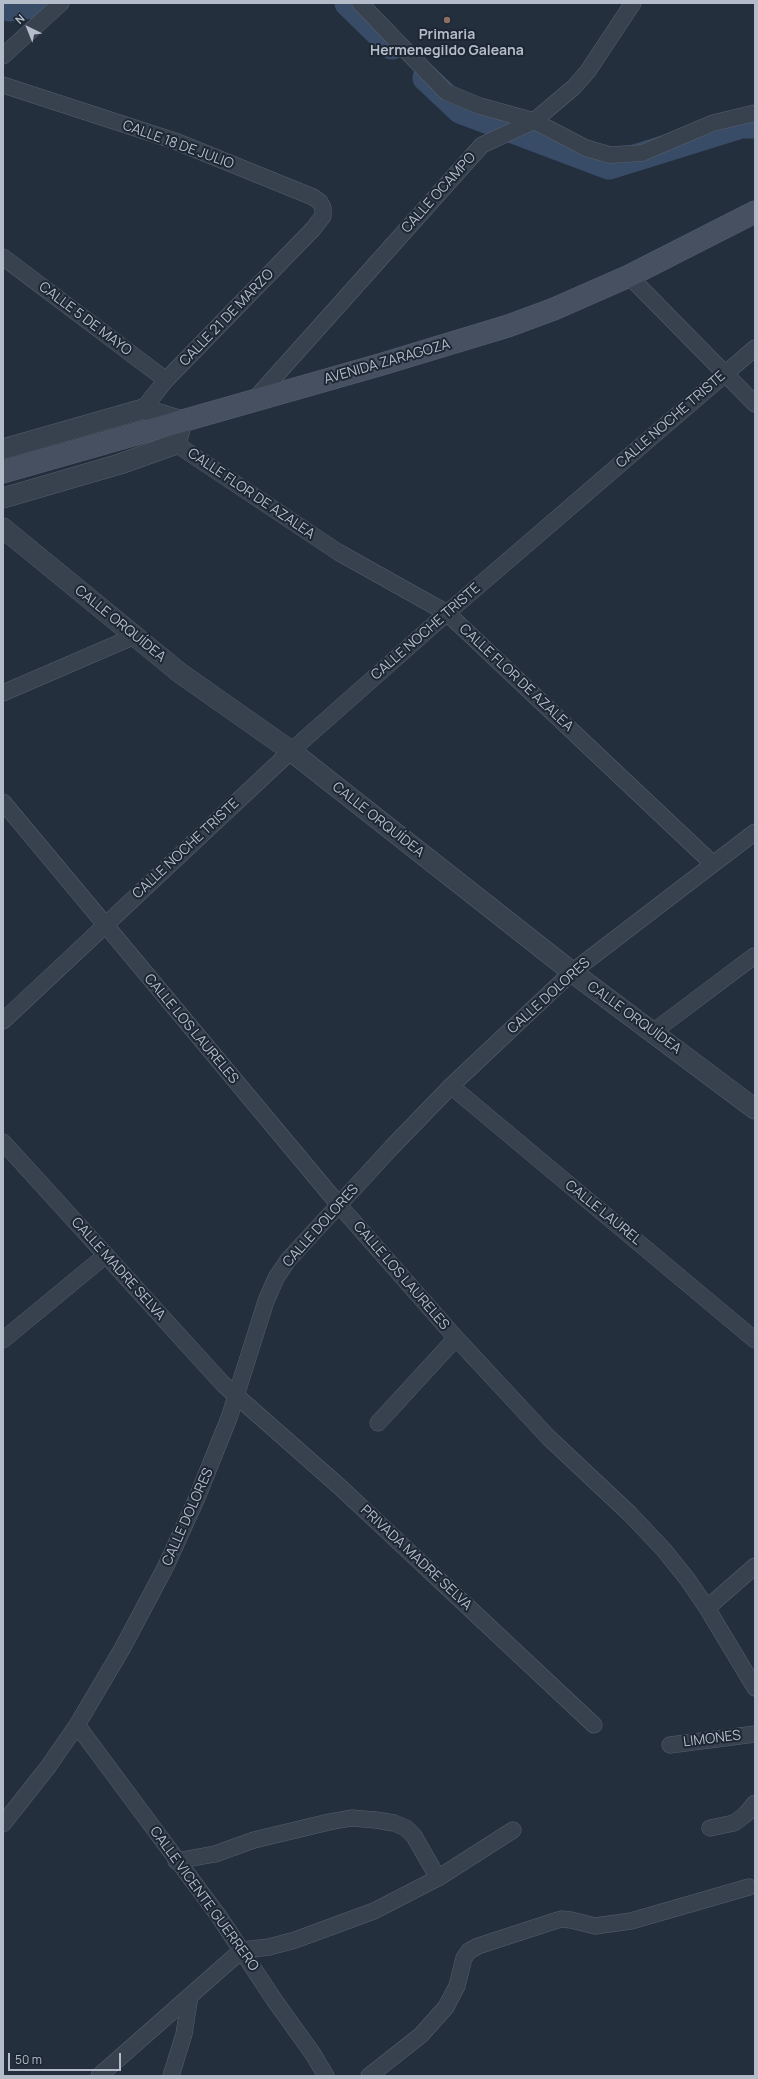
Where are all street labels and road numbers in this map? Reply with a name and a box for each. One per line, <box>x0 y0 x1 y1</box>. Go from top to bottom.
street label: CALLE 18 DE JULIO <box>120 117 236 173</box>
street label: CALLE OCAMPO <box>398 149 480 237</box>
street label: CALLE 21 DE MARZO <box>176 266 278 370</box>
street label: CALLE 5 DE MAYO <box>35 279 135 359</box>
street label: AVENIDA ZARAGOZA <box>322 336 452 388</box>
street label: CALLE NOCHE TRISTE <box>613 368 729 472</box>
street label: CALLE FLOR DE AZALEA <box>184 445 318 543</box>
street label: CALLE NOCHE TRISTE <box>368 580 484 684</box>
street label: CALLE ORQUÍDEA <box>71 582 169 666</box>
street label: CALLE FLOR DE AZALEA <box>455 621 577 735</box>
street label: CALLE ORQUÍDEA <box>329 779 427 861</box>
street label: CALLE NOCHE TRISTE <box>129 795 243 903</box>
street label: CALLE DOLORES <box>504 955 594 1037</box>
street label: CALLE LOS LAURELES <box>140 971 242 1087</box>
street label: CALLE ORQUÍDEA <box>584 978 684 1058</box>
street label: CALLE LAUREL <box>561 1177 645 1249</box>
street label: CALLE DOLORES <box>280 1181 362 1271</box>
street label: CALLE MADRE SELVA <box>67 1214 169 1324</box>
street label: CALLE LOS LAURELES <box>349 1218 453 1334</box>
street label: CALLE DOLORES <box>159 1465 217 1569</box>
street label: PRIVADA MADRE SELVA <box>357 1502 475 1614</box>
street label: LIMONES <box>682 1727 742 1751</box>
street label: CALLE VICENTE GUERRERO <box>146 1824 262 1974</box>

